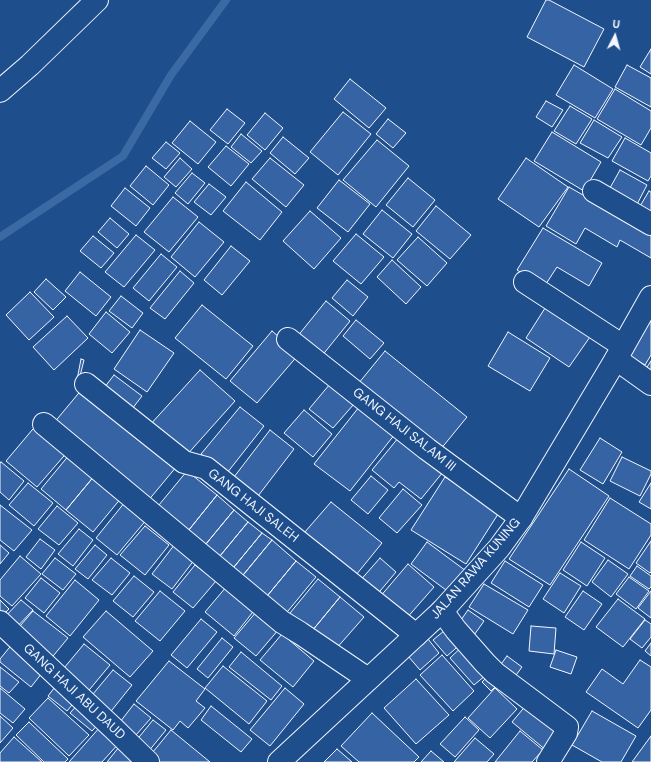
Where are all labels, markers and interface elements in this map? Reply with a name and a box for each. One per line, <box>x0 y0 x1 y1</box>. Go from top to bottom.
north arrow <box>595 16 635 56</box>
text: U <box>612 17 621 31</box>
street label: GANG HAJI SALAM III <box>349 385 459 475</box>
street label: GANG HAJI SALEH <box>205 466 301 546</box>
street label: JALAN RAWA KUNING <box>428 515 524 623</box>
street label: GANG HAJI ABU DAUD <box>20 641 128 743</box>

